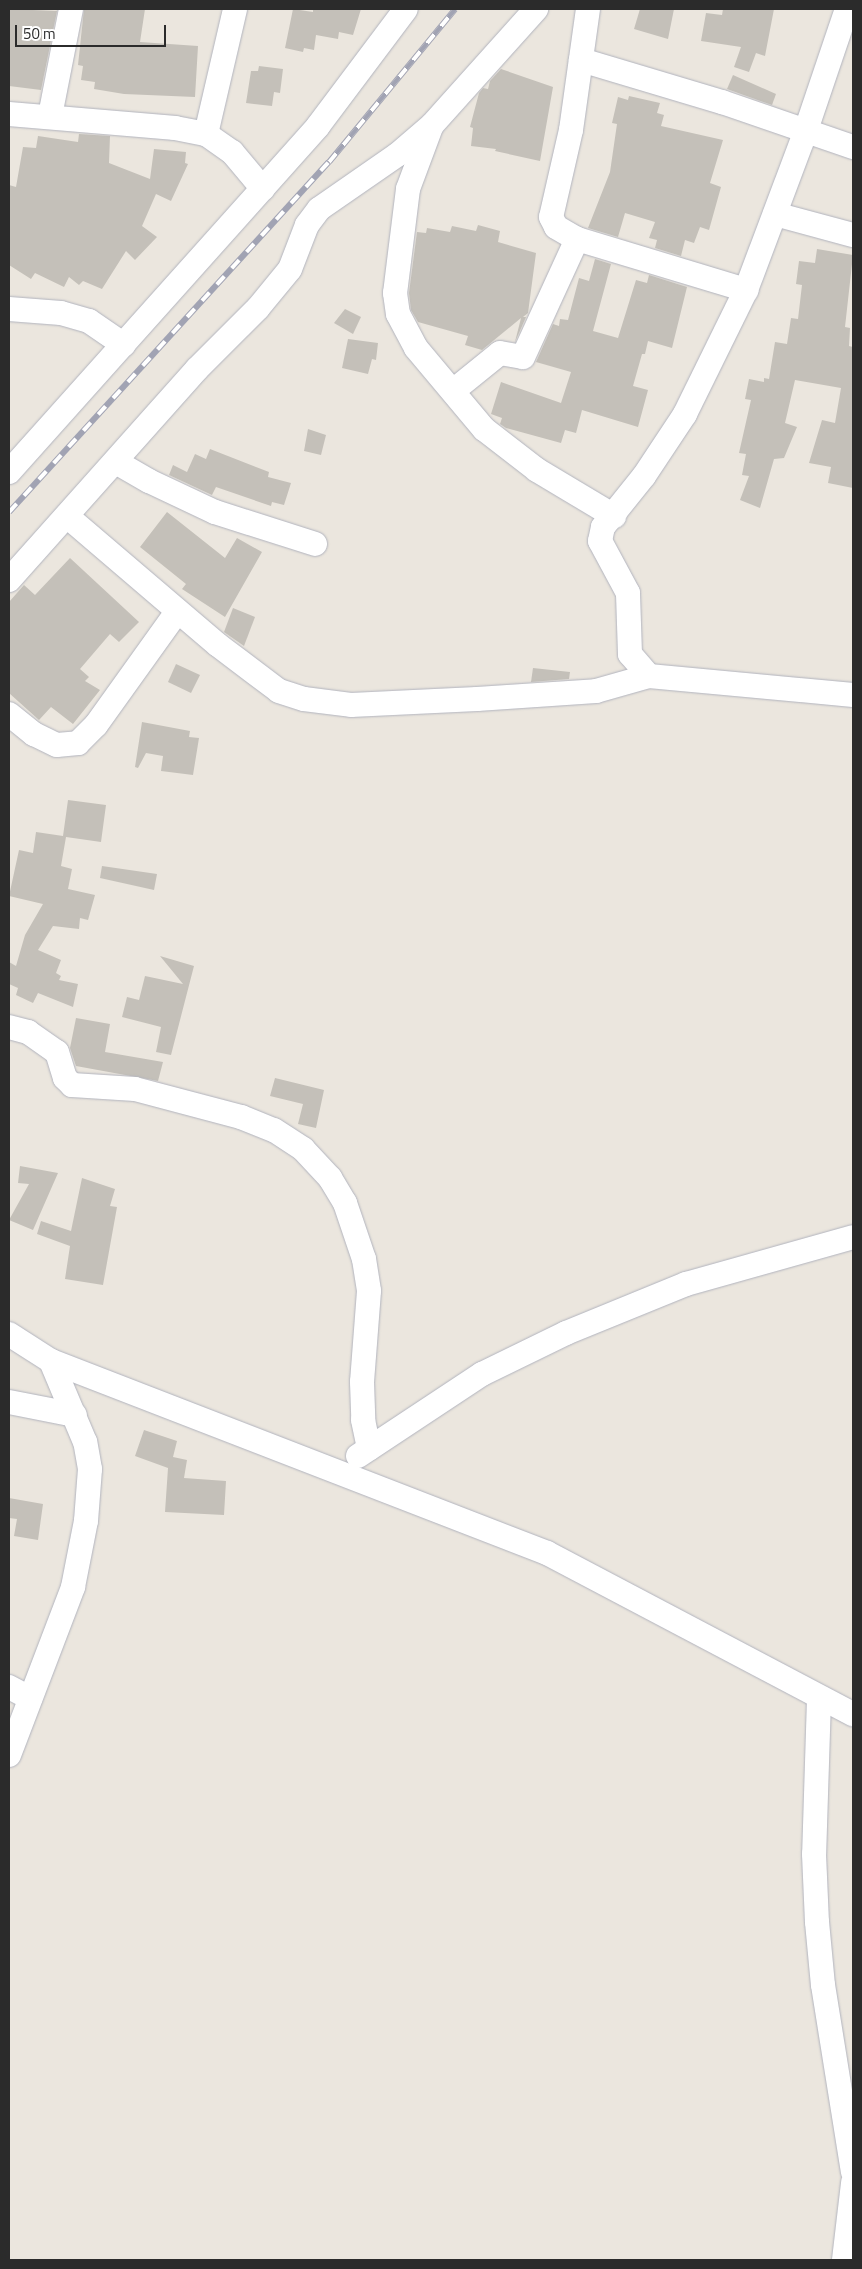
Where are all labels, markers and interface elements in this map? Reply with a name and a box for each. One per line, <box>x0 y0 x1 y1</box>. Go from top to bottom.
scale bar <box>18 15 169 47</box>
text: 50 m <box>23 22 56 45</box>

